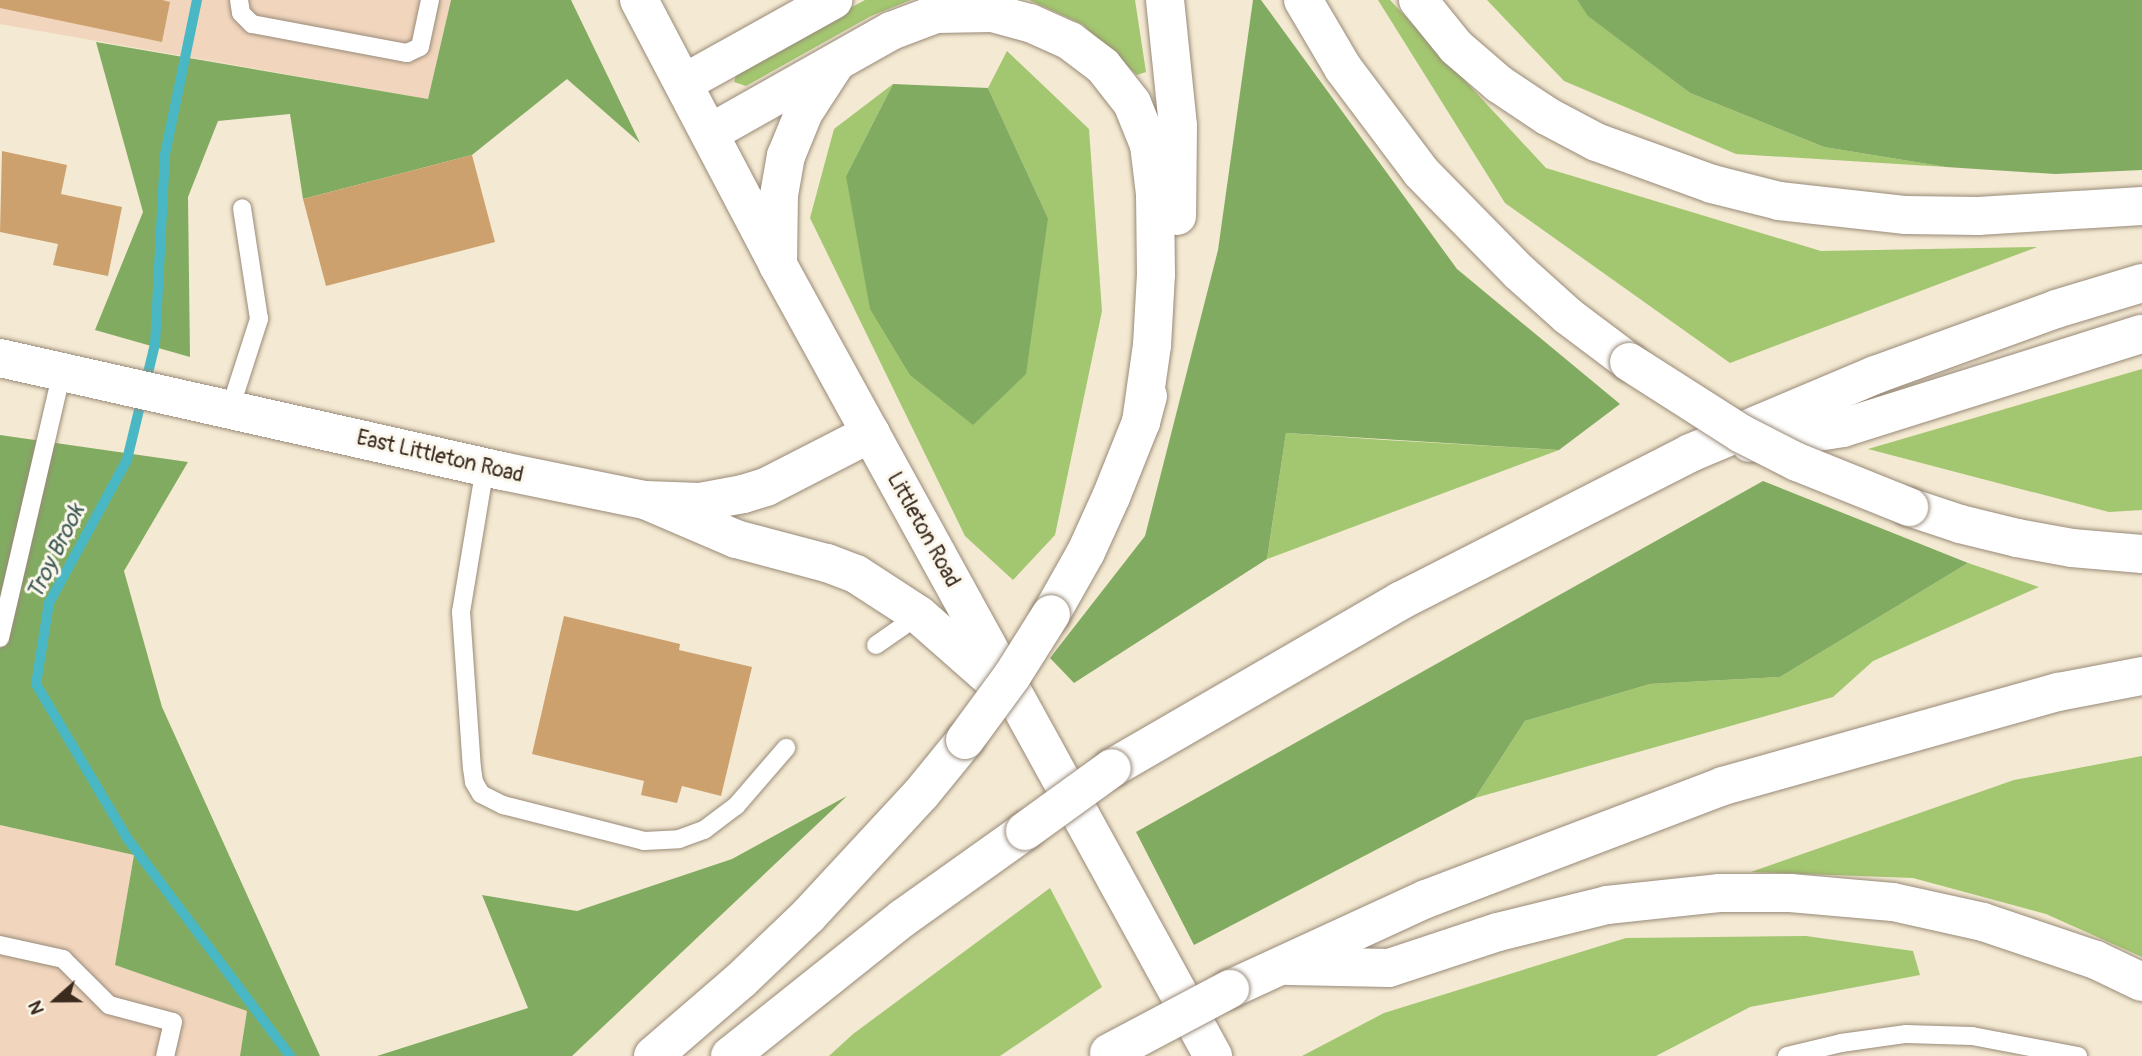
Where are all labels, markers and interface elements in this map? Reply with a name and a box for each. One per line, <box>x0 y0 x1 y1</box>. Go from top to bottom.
street label: East Littleton Road <box>354 426 526 488</box>
street label: Littleton Road <box>881 468 965 592</box>
water label: Troy Brook <box>21 500 91 604</box>
north arrow <box>21 965 91 1035</box>
text: N <box>23 997 50 1018</box>

